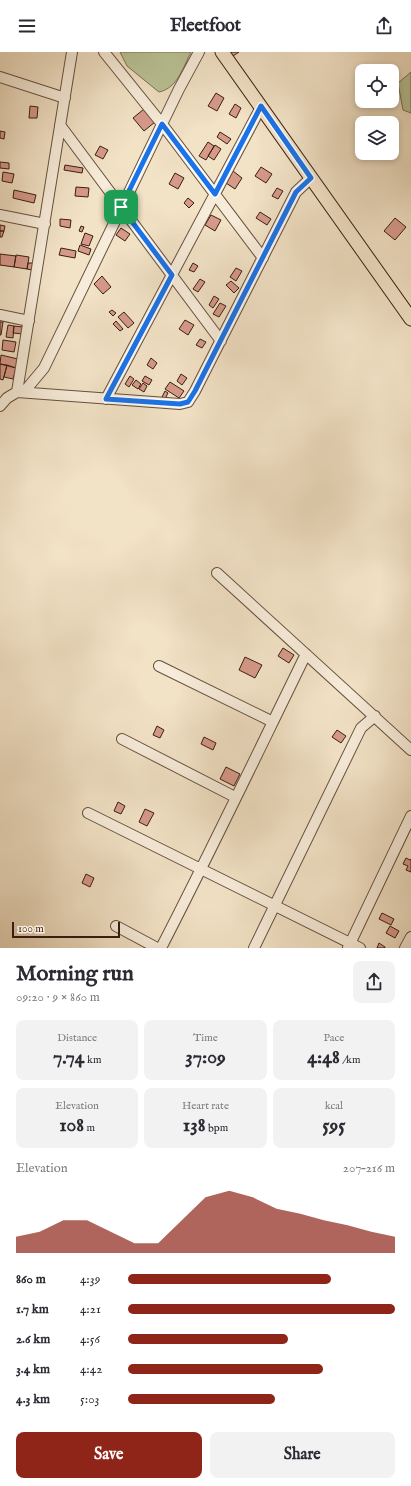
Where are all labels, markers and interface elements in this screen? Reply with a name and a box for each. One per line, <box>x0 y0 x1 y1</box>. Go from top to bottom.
icon: menu <box>16 15 38 37</box>
text: Fleetfoot <box>170 15 241 38</box>
icon: share <box>373 15 395 37</box>
map controls <box>355 64 399 160</box>
button: locate <box>355 64 399 108</box>
button: layers <box>355 116 399 160</box>
pin <box>104 190 138 224</box>
icon: arrive <box>110 196 132 218</box>
scale bar <box>12 920 120 939</box>
text: 100 m <box>18 922 44 936</box>
text: Morning run <box>16 960 134 988</box>
button: share <box>353 961 395 1003</box>
text: 09:20 · 9 × 860 m <box>16 989 100 1006</box>
text: Distance <box>57 1031 97 1045</box>
text: Time <box>193 1031 218 1045</box>
text: Pace <box>323 1031 344 1045</box>
text: 7.74 <box>53 1045 85 1070</box>
text: 37:09 <box>185 1045 226 1070</box>
text: 4:48 <box>307 1045 340 1070</box>
text: km <box>85 1053 101 1067</box>
text: /km <box>340 1053 360 1067</box>
text: Elevation <box>55 1099 99 1113</box>
text: Heart rate <box>182 1099 229 1113</box>
text: kcal <box>325 1099 343 1113</box>
text: 108 <box>59 1113 84 1138</box>
text: 138 <box>183 1113 206 1138</box>
text: 595 <box>322 1113 345 1138</box>
text: m <box>84 1121 95 1135</box>
text: bpm <box>206 1121 228 1135</box>
text: Elevation <box>16 1160 68 1177</box>
text: 207–216 m <box>343 1160 395 1177</box>
text: 860 m <box>16 1271 46 1288</box>
text: 4:39 <box>80 1271 100 1288</box>
text: 1.7 km <box>16 1301 49 1318</box>
text: 4:21 <box>80 1301 101 1318</box>
text: 2.6 km <box>16 1331 50 1348</box>
text: 4:56 <box>80 1331 100 1348</box>
text: 3.4 km <box>16 1361 50 1378</box>
text: 4:42 <box>80 1361 102 1378</box>
text: 4.3 km <box>16 1391 50 1408</box>
text: 5:03 <box>80 1391 99 1408</box>
button: Save <box>16 1432 202 1478</box>
button: Share <box>210 1432 395 1478</box>

